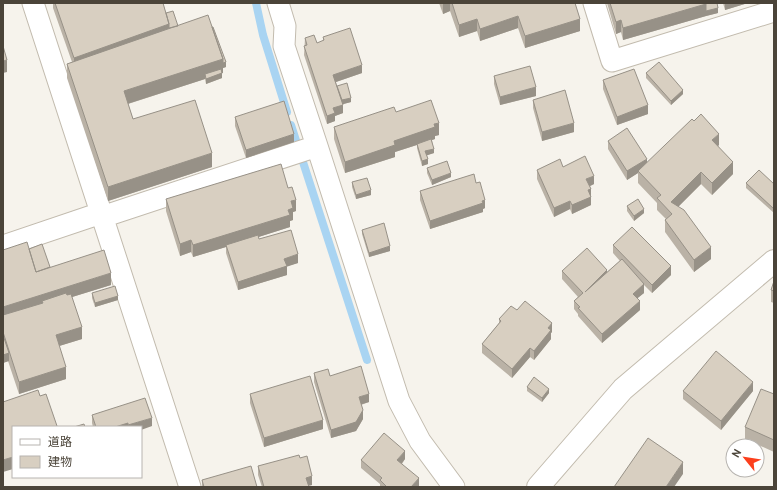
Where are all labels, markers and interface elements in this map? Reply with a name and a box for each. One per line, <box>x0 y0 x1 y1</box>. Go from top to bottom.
legend <box>12 426 142 478</box>
text: 道路 <box>48 434 72 449</box>
north arrow <box>725 438 765 478</box>
text: N <box>728 446 744 460</box>
text: 建物 <box>48 454 72 469</box>

